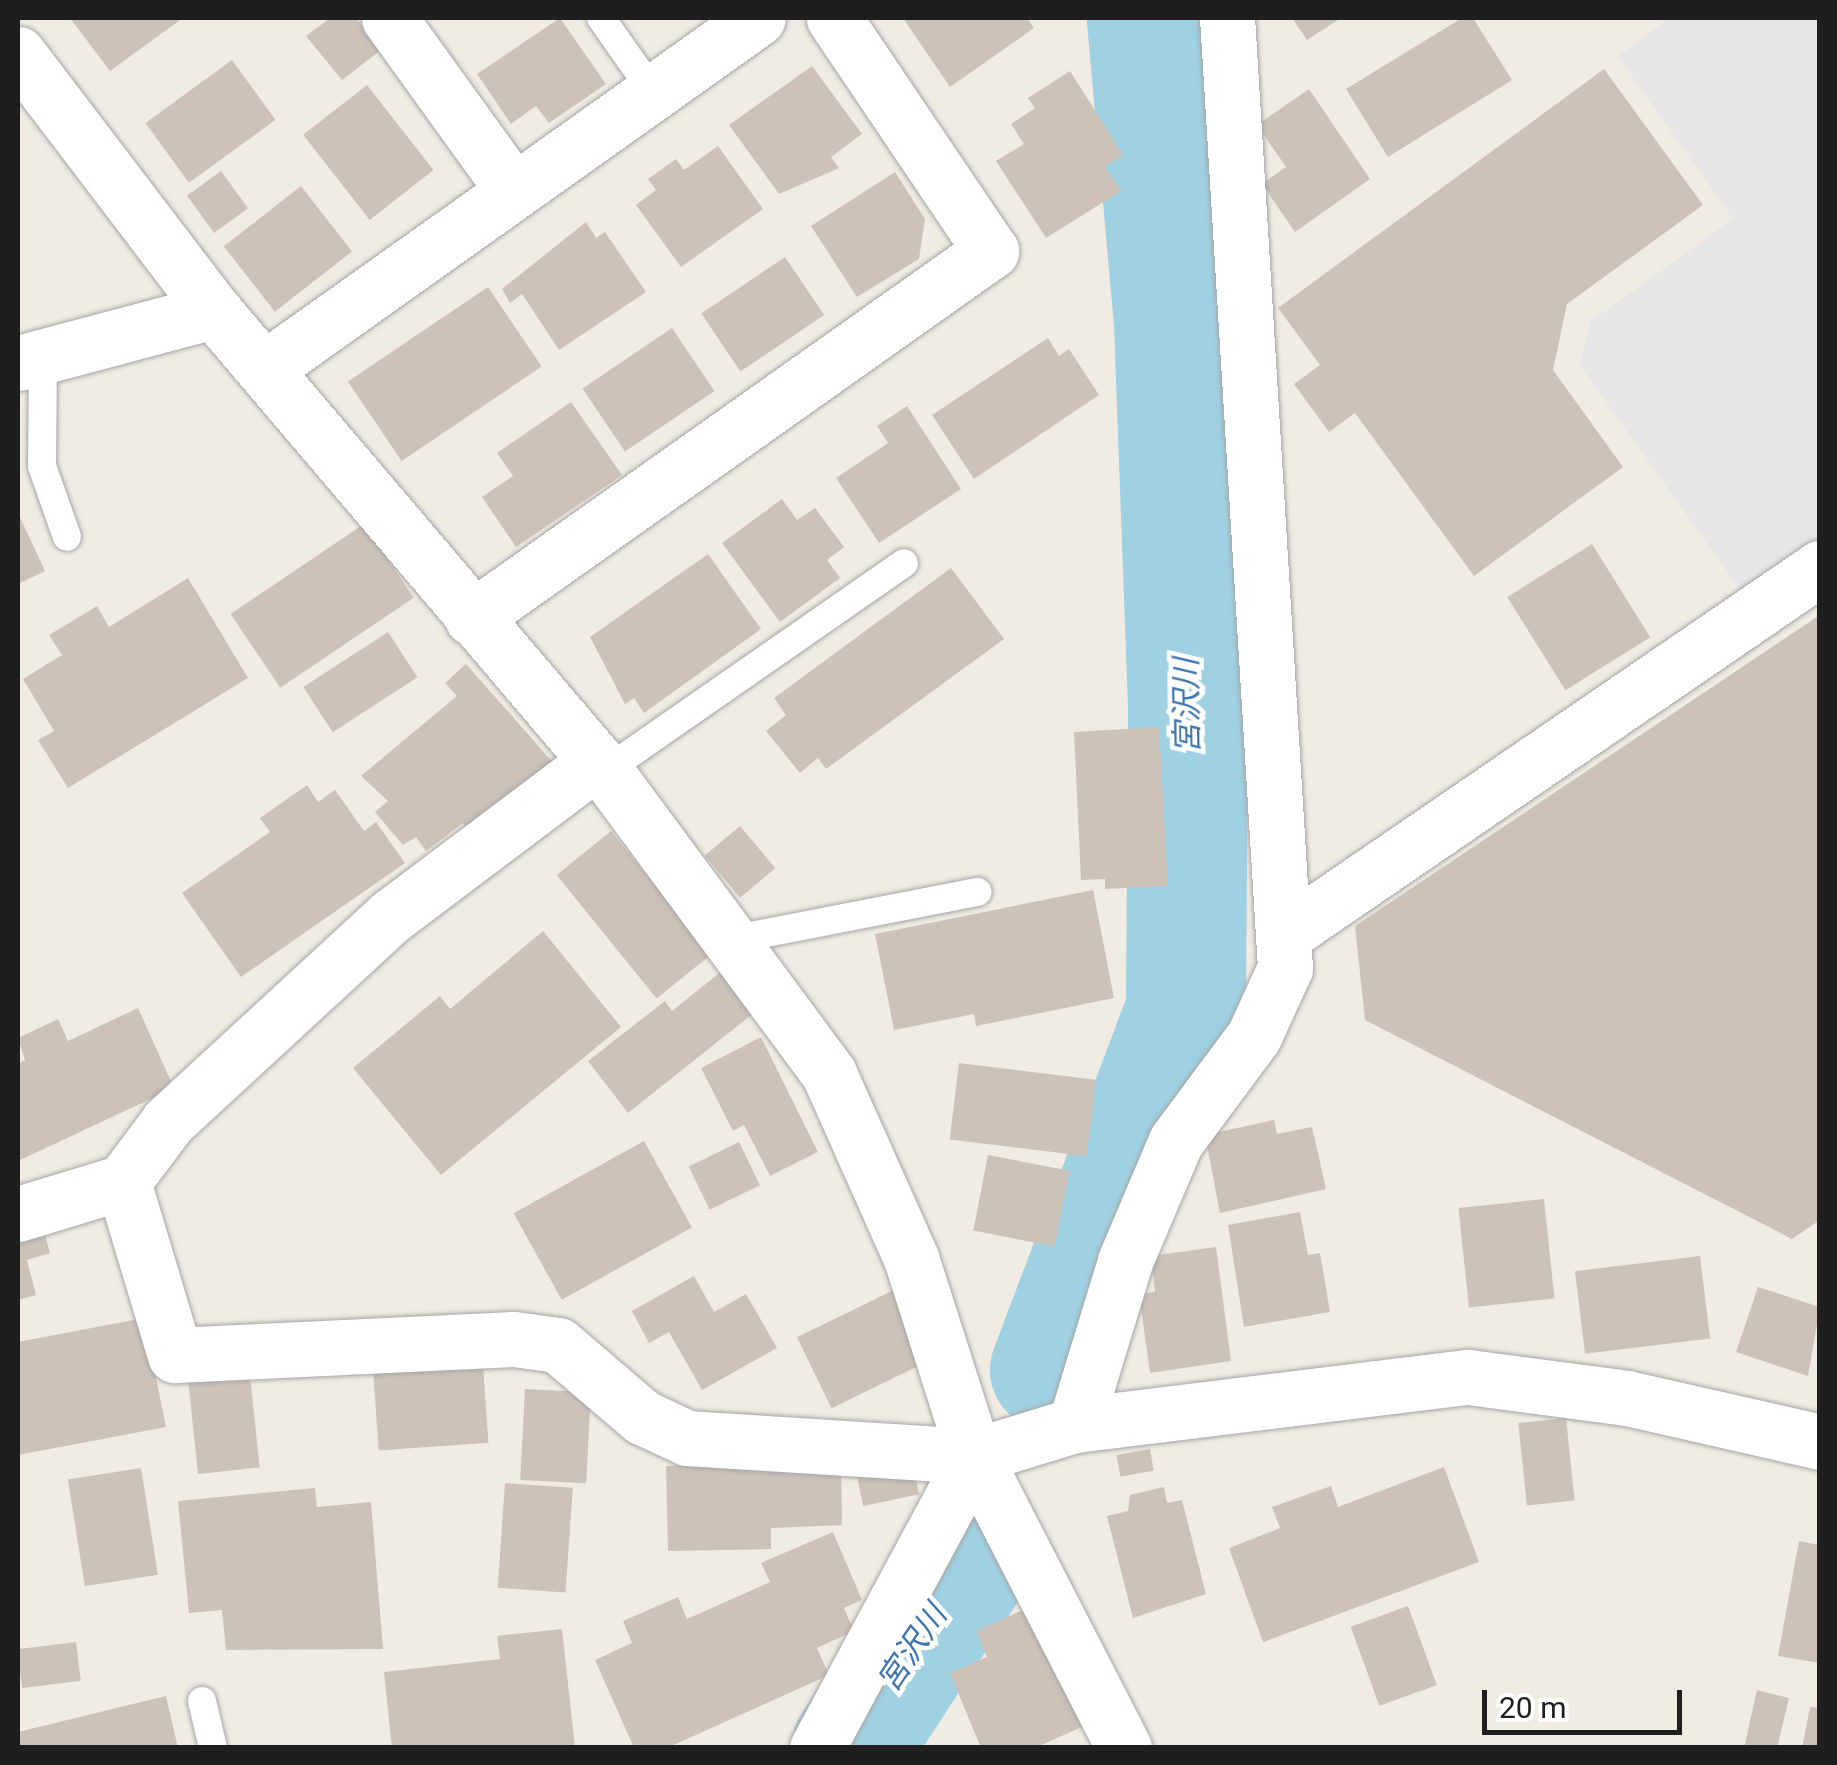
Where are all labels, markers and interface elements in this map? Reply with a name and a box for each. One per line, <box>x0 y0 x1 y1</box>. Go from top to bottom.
water label: 宮沢川 <box>1167 658 1207 754</box>
water label: 宮沢川 <box>869 1597 955 1699</box>
scale bar <box>1487 1670 1687 1732</box>
text: 20 m <box>1499 1690 1566 1725</box>

